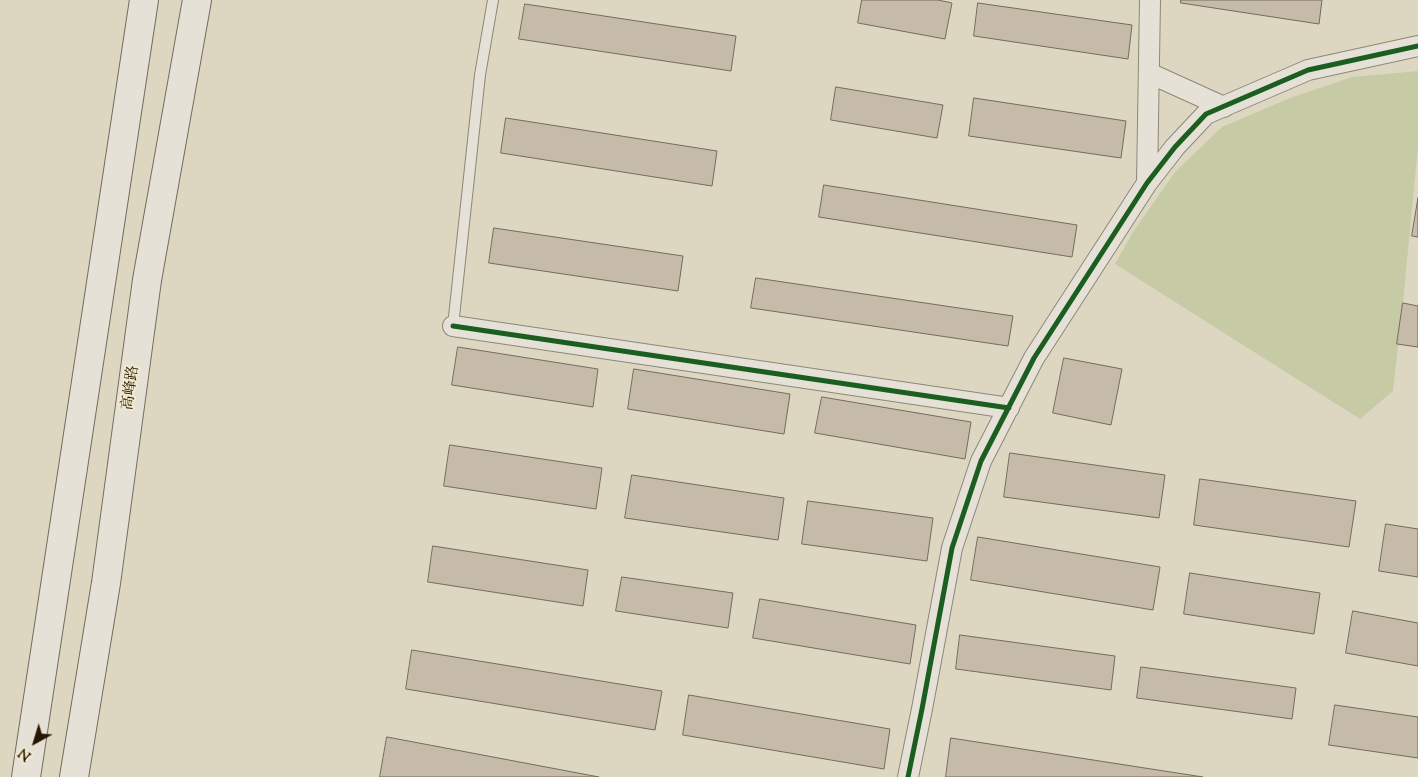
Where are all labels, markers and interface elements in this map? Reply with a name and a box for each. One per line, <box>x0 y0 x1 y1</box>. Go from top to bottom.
street label: 高峰路 <box>120 364 144 412</box>
north arrow <box>10 717 60 767</box>
text: N <box>15 742 36 765</box>

